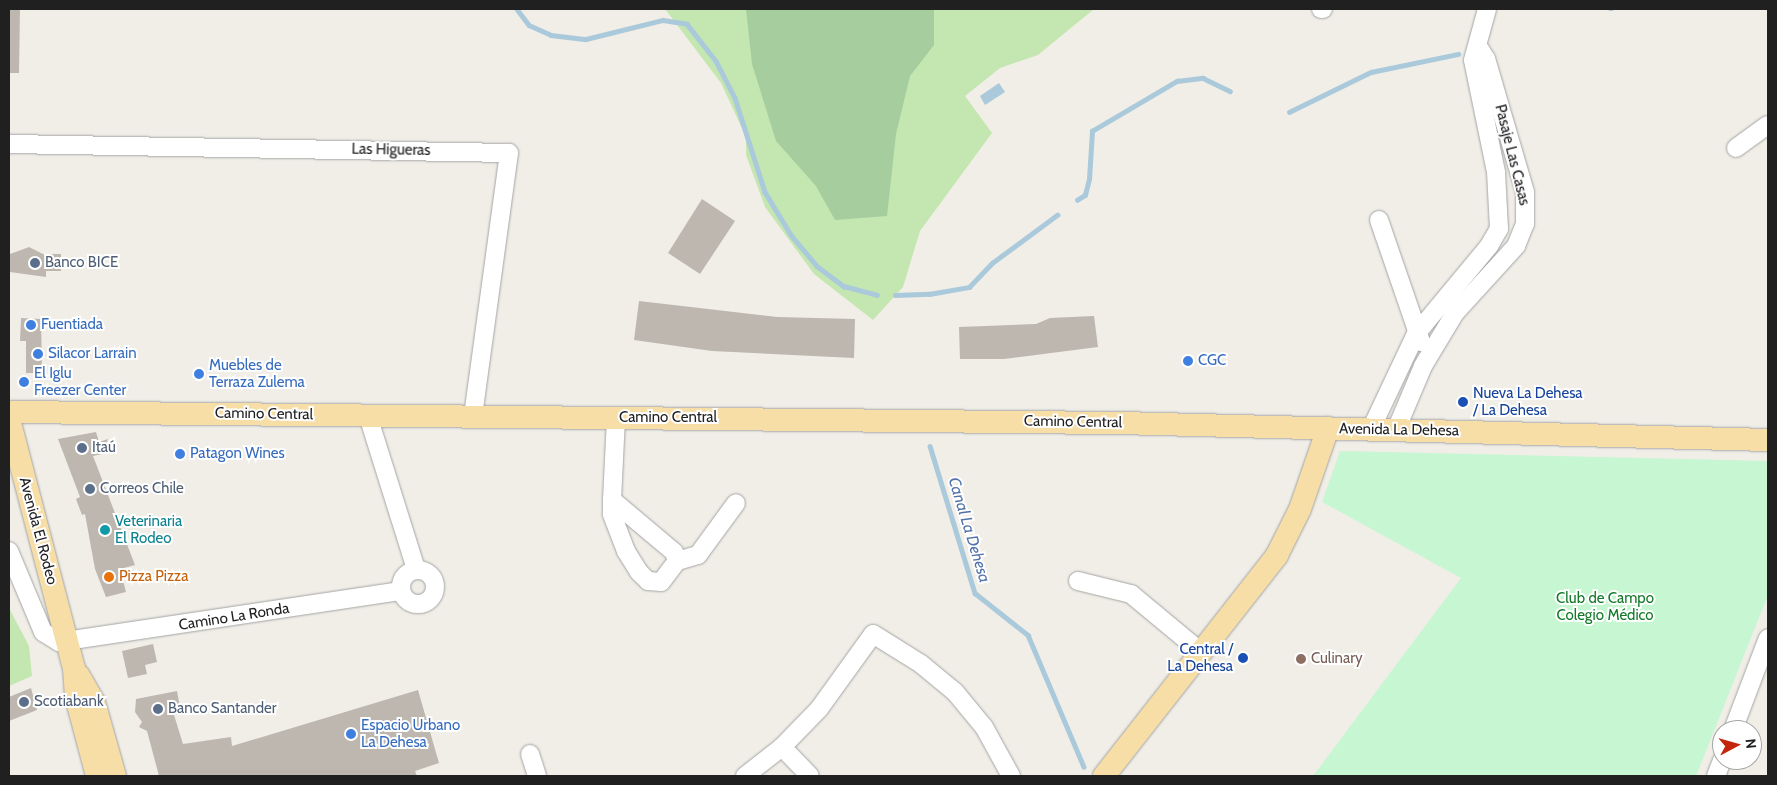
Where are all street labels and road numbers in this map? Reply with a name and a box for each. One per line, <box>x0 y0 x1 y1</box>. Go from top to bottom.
street label: Pasaje Las Casas <box>1491 103 1533 207</box>
street label: Las Higueras <box>351 140 431 160</box>
street label: Camino Central <box>215 404 313 424</box>
street label: Camino Central <box>619 409 717 427</box>
street label: Camino Central <box>1024 412 1122 432</box>
street label: Avenida La Dehesa <box>1339 420 1459 440</box>
street label: Avenida El Rodeo <box>15 475 61 587</box>
street label: Camino La Ronda <box>177 599 291 635</box>

